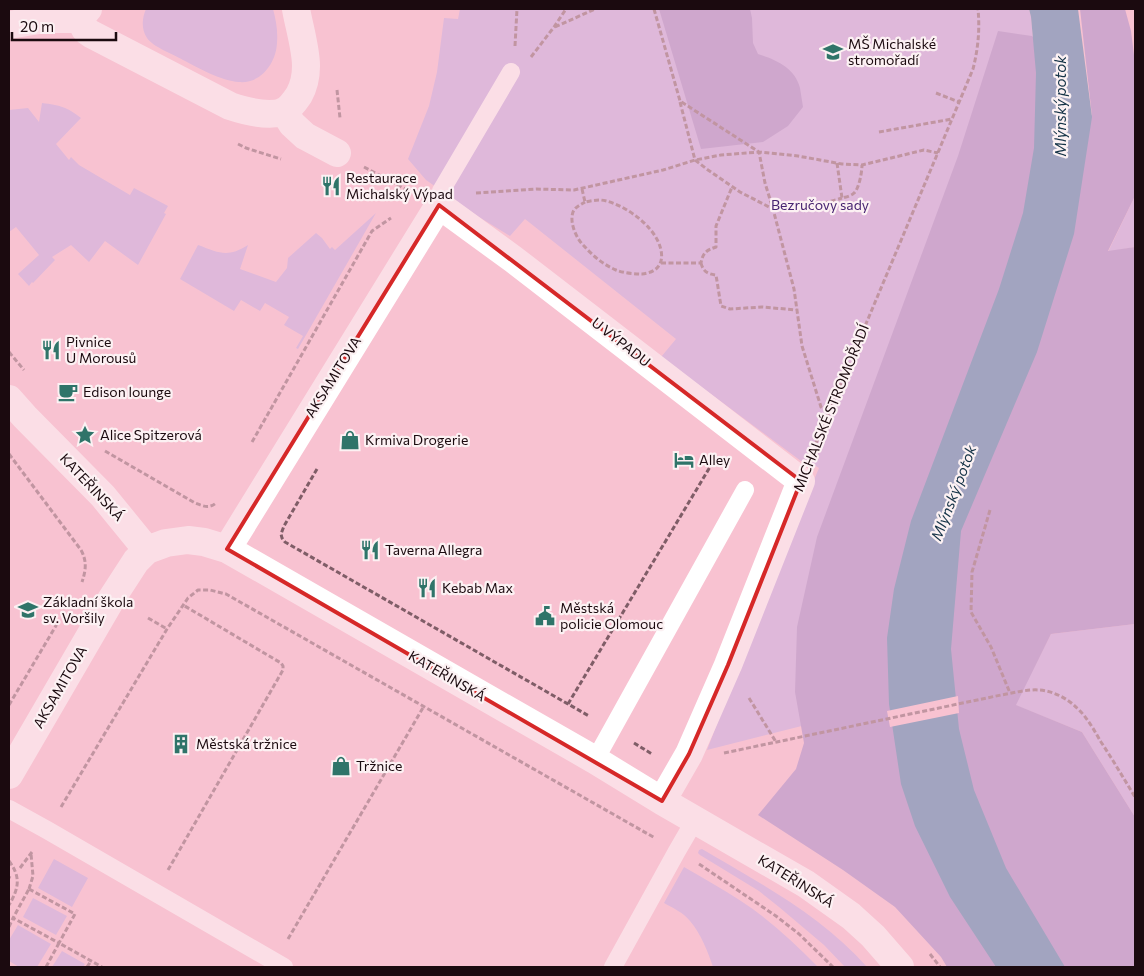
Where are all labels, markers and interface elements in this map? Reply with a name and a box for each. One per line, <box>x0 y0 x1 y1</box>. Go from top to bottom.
scale bar <box>12 10 116 42</box>
text: 20 m <box>20 17 54 35</box>
place label: MŠ Michalské stromořadí <box>848 35 936 68</box>
school or university icon: MŠ Michalské stromořadí <box>822 41 844 63</box>
water label: Mlýnský potok <box>1051 55 1069 156</box>
place label: Restaurace Michalský Výpad <box>346 169 453 202</box>
restaurant icon: Restaurace Michalský Výpad <box>320 175 342 197</box>
park label: Bezručovy sady <box>771 196 869 213</box>
street label: U VÝPADU <box>589 313 654 370</box>
street label: MICHALSKÉ STROMOŘADÍ <box>789 321 872 494</box>
place label: Pivnice U Morousů <box>66 333 136 366</box>
street label: AKSAMITOVA <box>301 333 364 420</box>
restaurant icon: Pivnice U Morousů <box>40 339 62 361</box>
cafe icon: Edison lounge <box>57 381 79 403</box>
place label: Edison lounge <box>83 383 171 400</box>
place icon: Alice Spitzerová <box>74 424 96 446</box>
place label: Alice Spitzerová <box>100 426 202 443</box>
shop icon: Krmiva Drogerie <box>339 429 361 451</box>
place label: Krmiva Drogerie <box>365 431 468 448</box>
water label: Mlýnský potok <box>927 442 980 543</box>
street label: KATEŘINSKÁ <box>57 449 128 524</box>
hotel icon: Alley <box>673 449 695 471</box>
place label: Alley <box>699 451 730 468</box>
restaurant icon: Taverna Allegra <box>359 539 381 561</box>
place label: Taverna Allegra <box>385 541 482 558</box>
restaurant icon: Kebab Max <box>416 577 438 599</box>
place label: Kebab Max <box>442 579 513 596</box>
place label: Základní škola sv. Voršily <box>43 593 133 626</box>
school or university icon: Základní škola sv. Voršily <box>17 599 39 621</box>
place label: Městská policie Olomouc <box>560 599 663 632</box>
public building icon: Městská policie Olomouc <box>534 605 556 627</box>
street label: AKSAMITOVA <box>29 642 90 731</box>
street label: KATEŘINSKÁ <box>406 647 489 705</box>
building icon: Městská tržnice <box>170 733 192 755</box>
place label: Městská tržnice <box>196 735 297 752</box>
shop icon: Tržnice <box>330 755 352 777</box>
place label: Tržnice <box>356 757 402 774</box>
street label: KATEŘINSKÁ <box>755 851 838 911</box>

